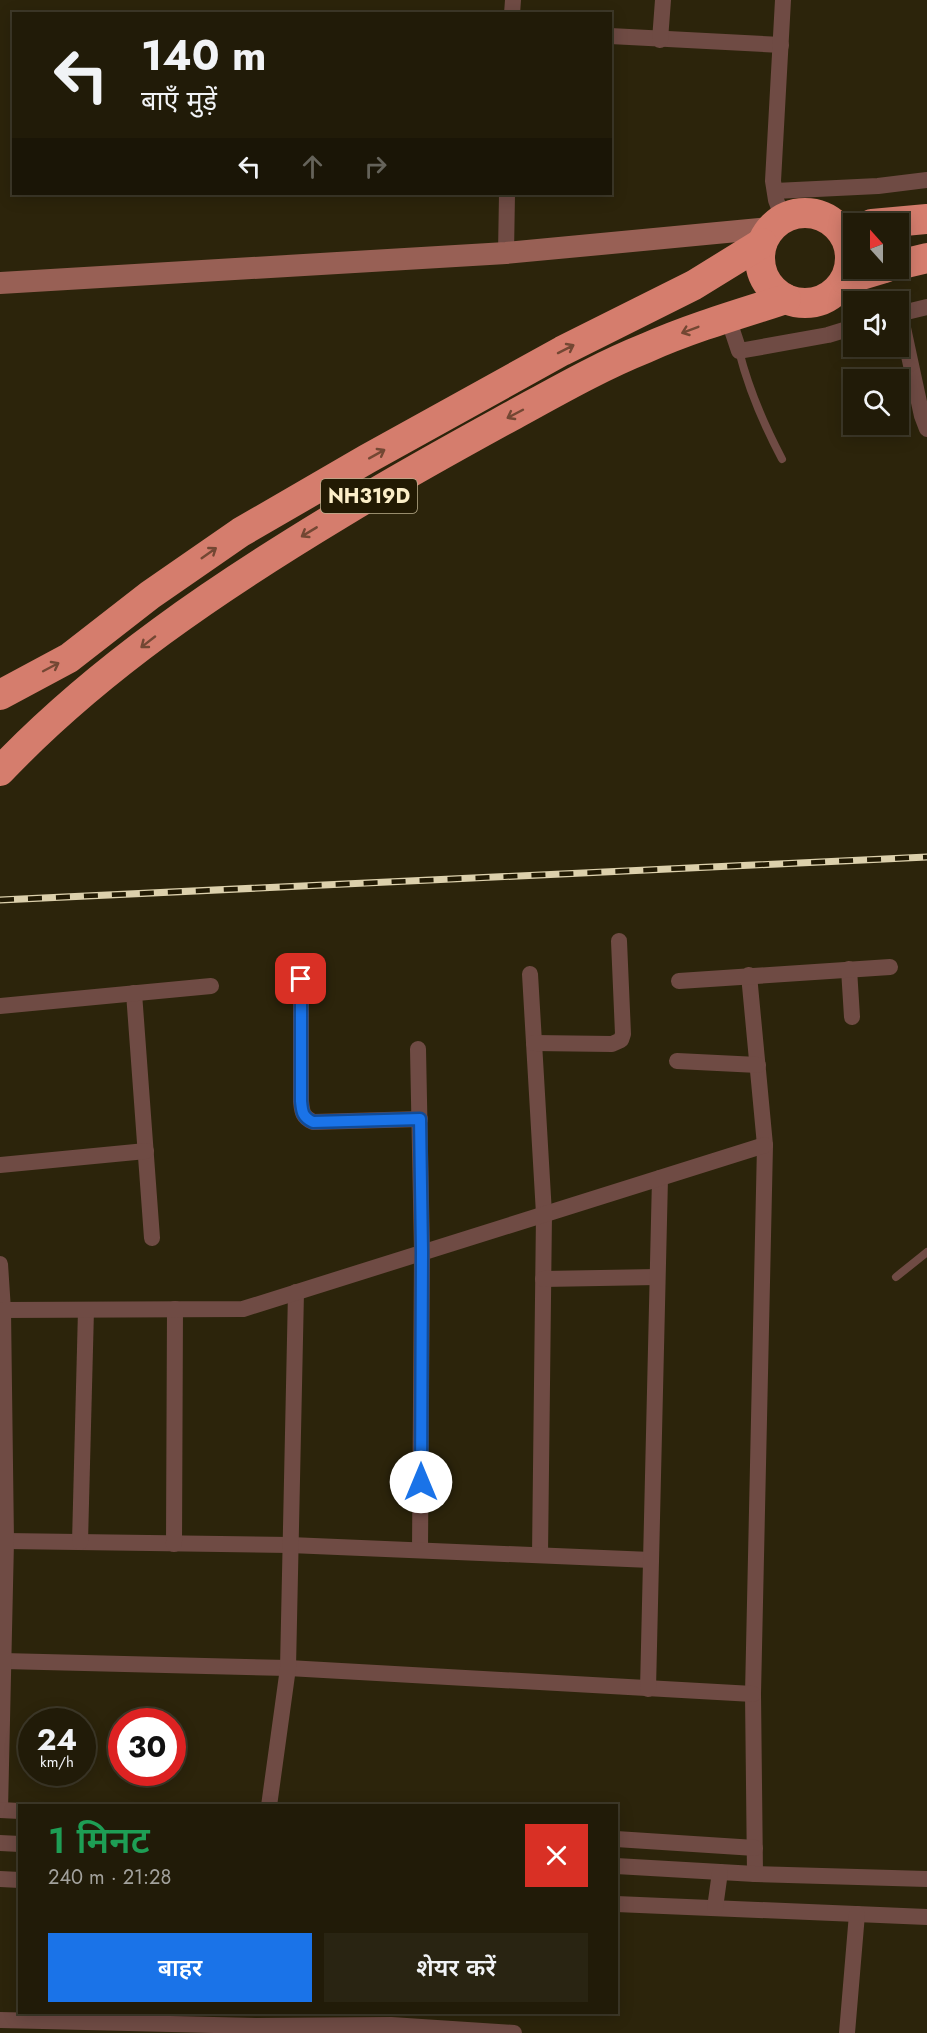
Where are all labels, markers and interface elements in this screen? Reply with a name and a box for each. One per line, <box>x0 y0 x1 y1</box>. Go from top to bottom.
text: 140 m <box>141 25 267 86</box>
icon: left <box>42 36 120 114</box>
text: बाएँ मुड़ें <box>141 81 217 120</box>
icon: left <box>233 150 266 183</box>
icon: ahead <box>296 150 329 183</box>
icon: right <box>359 150 392 183</box>
north arrow <box>843 213 909 279</box>
map controls <box>843 213 909 435</box>
button: sound <box>843 291 909 357</box>
one-way arrow <box>681 325 700 336</box>
one-way arrow <box>557 343 575 355</box>
button: search <box>843 369 909 435</box>
one-way arrow <box>507 408 524 420</box>
one-way arrow <box>368 448 385 460</box>
road number: NH319D <box>321 479 417 513</box>
one-way arrow <box>301 527 318 539</box>
one-way arrow <box>201 547 217 559</box>
one-way arrow <box>141 636 157 649</box>
one-way arrow <box>42 661 60 672</box>
pin <box>275 953 326 1004</box>
icon: arrive <box>284 962 317 995</box>
position arrow <box>389 1450 453 1514</box>
speed limit sign: 30 <box>108 1708 186 1786</box>
text: 24 <box>37 1718 77 1761</box>
text: km/h <box>40 1751 74 1773</box>
text: 1 मिनट <box>48 1814 150 1866</box>
button: close <box>525 1824 588 1887</box>
text: 240 m · 21:28 <box>48 1863 171 1892</box>
button: बाहर <box>48 1933 312 2002</box>
button: शेयर करें <box>324 1933 588 2002</box>

